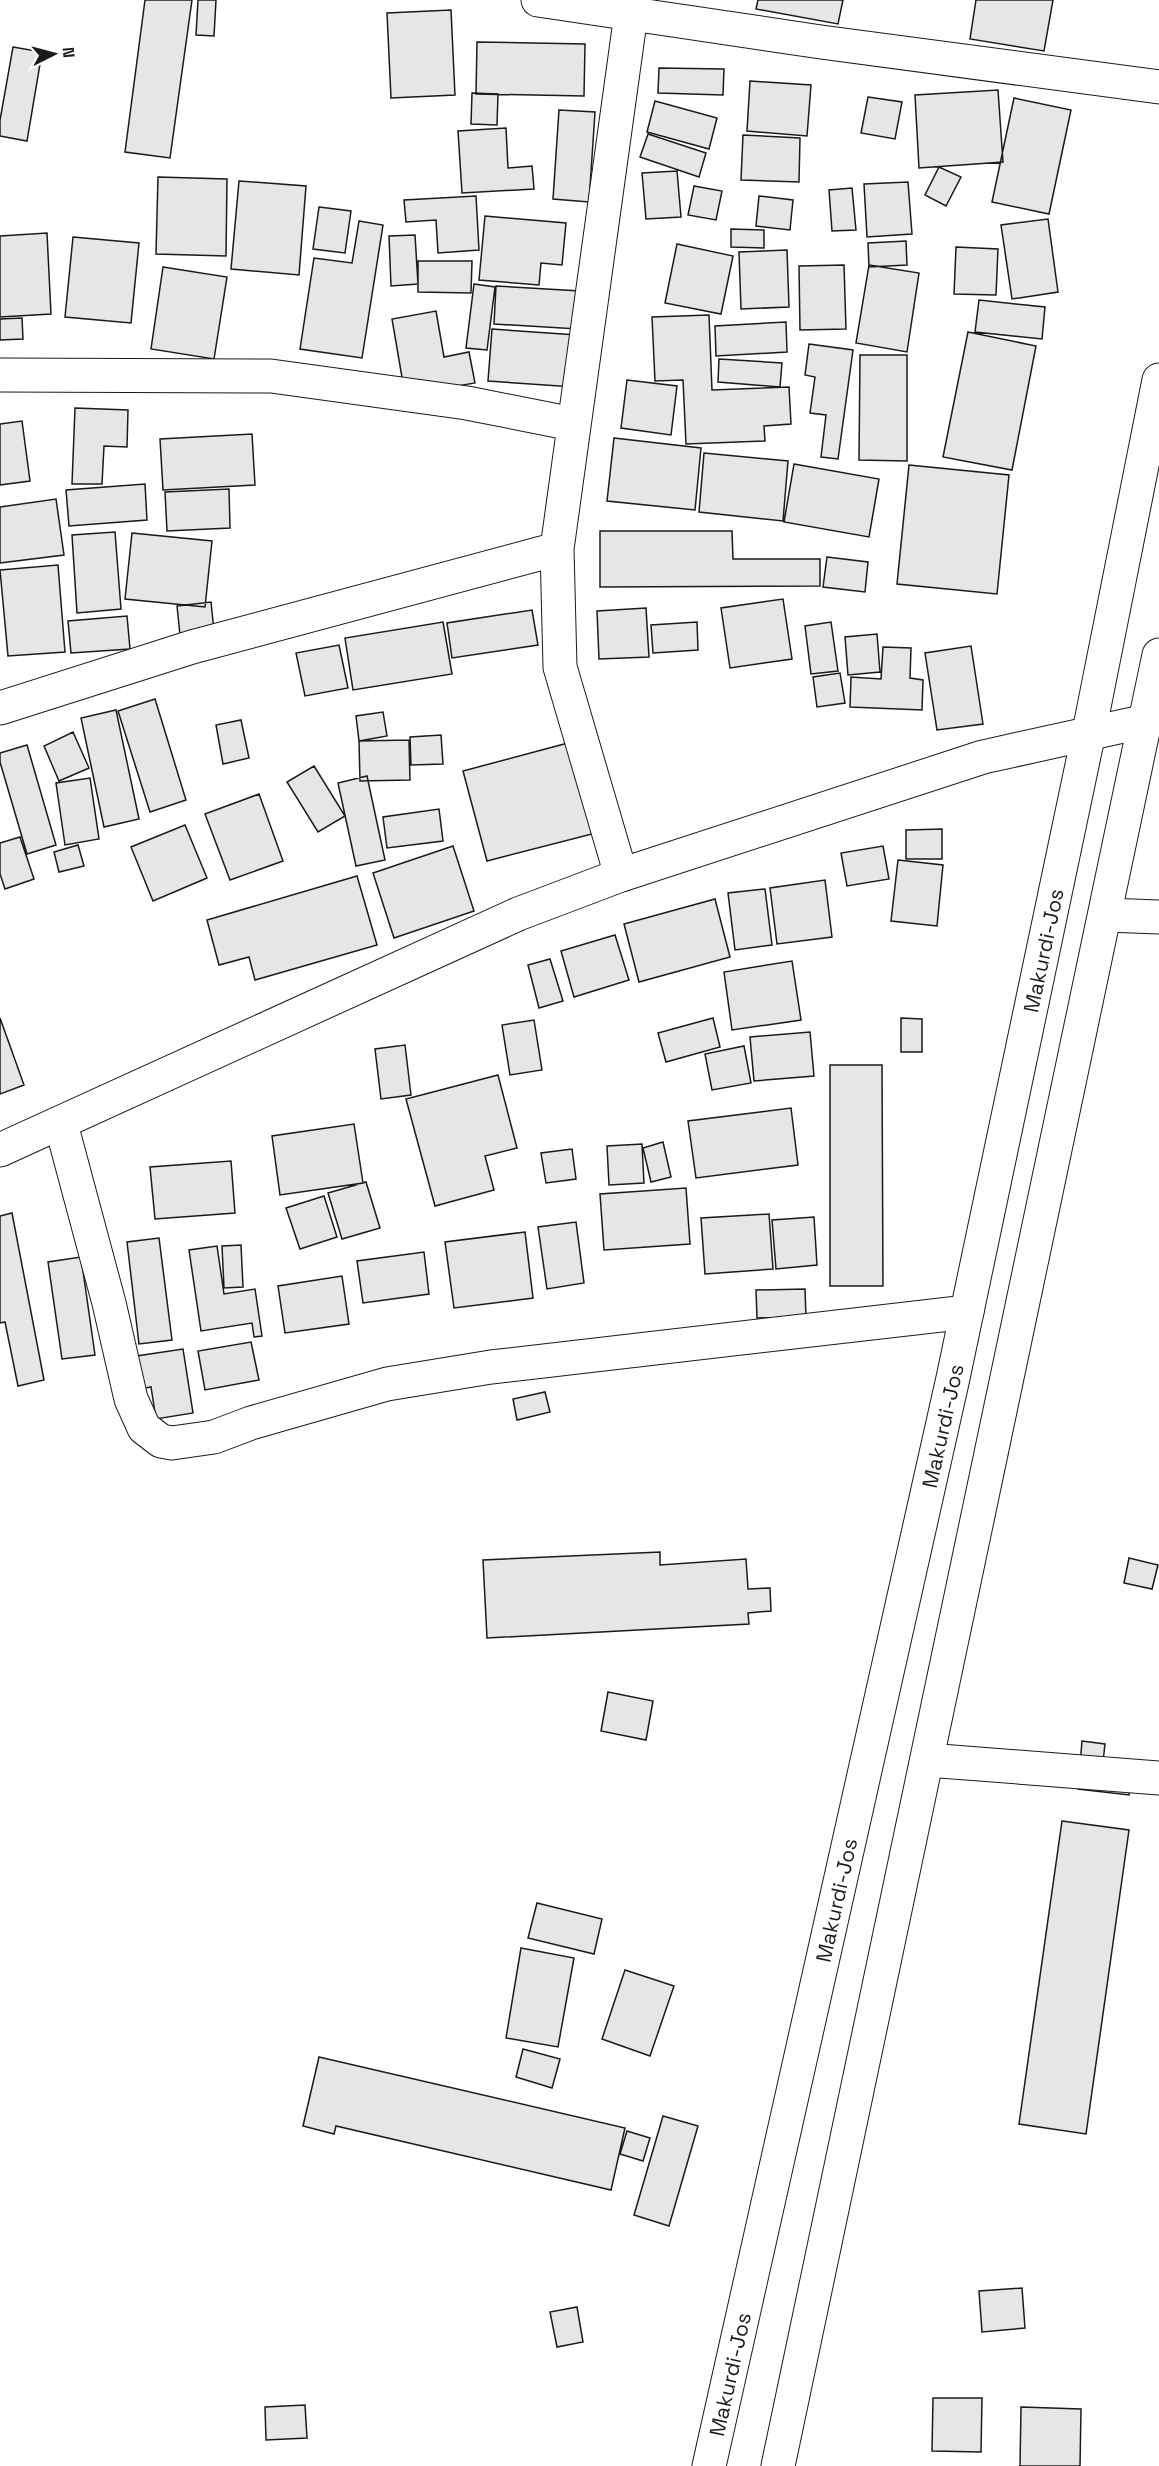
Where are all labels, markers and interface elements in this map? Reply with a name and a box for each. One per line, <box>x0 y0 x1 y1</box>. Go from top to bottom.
north arrow <box>24 24 84 84</box>
text: N <box>57 46 79 59</box>
street label: Makurdi-Jos <box>1017 886 1069 1015</box>
street label: Makurdi-Jos <box>915 1361 969 1490</box>
street label: Makurdi-Jos <box>809 1836 863 1965</box>
street label: Makurdi-Jos <box>703 2310 757 2439</box>

